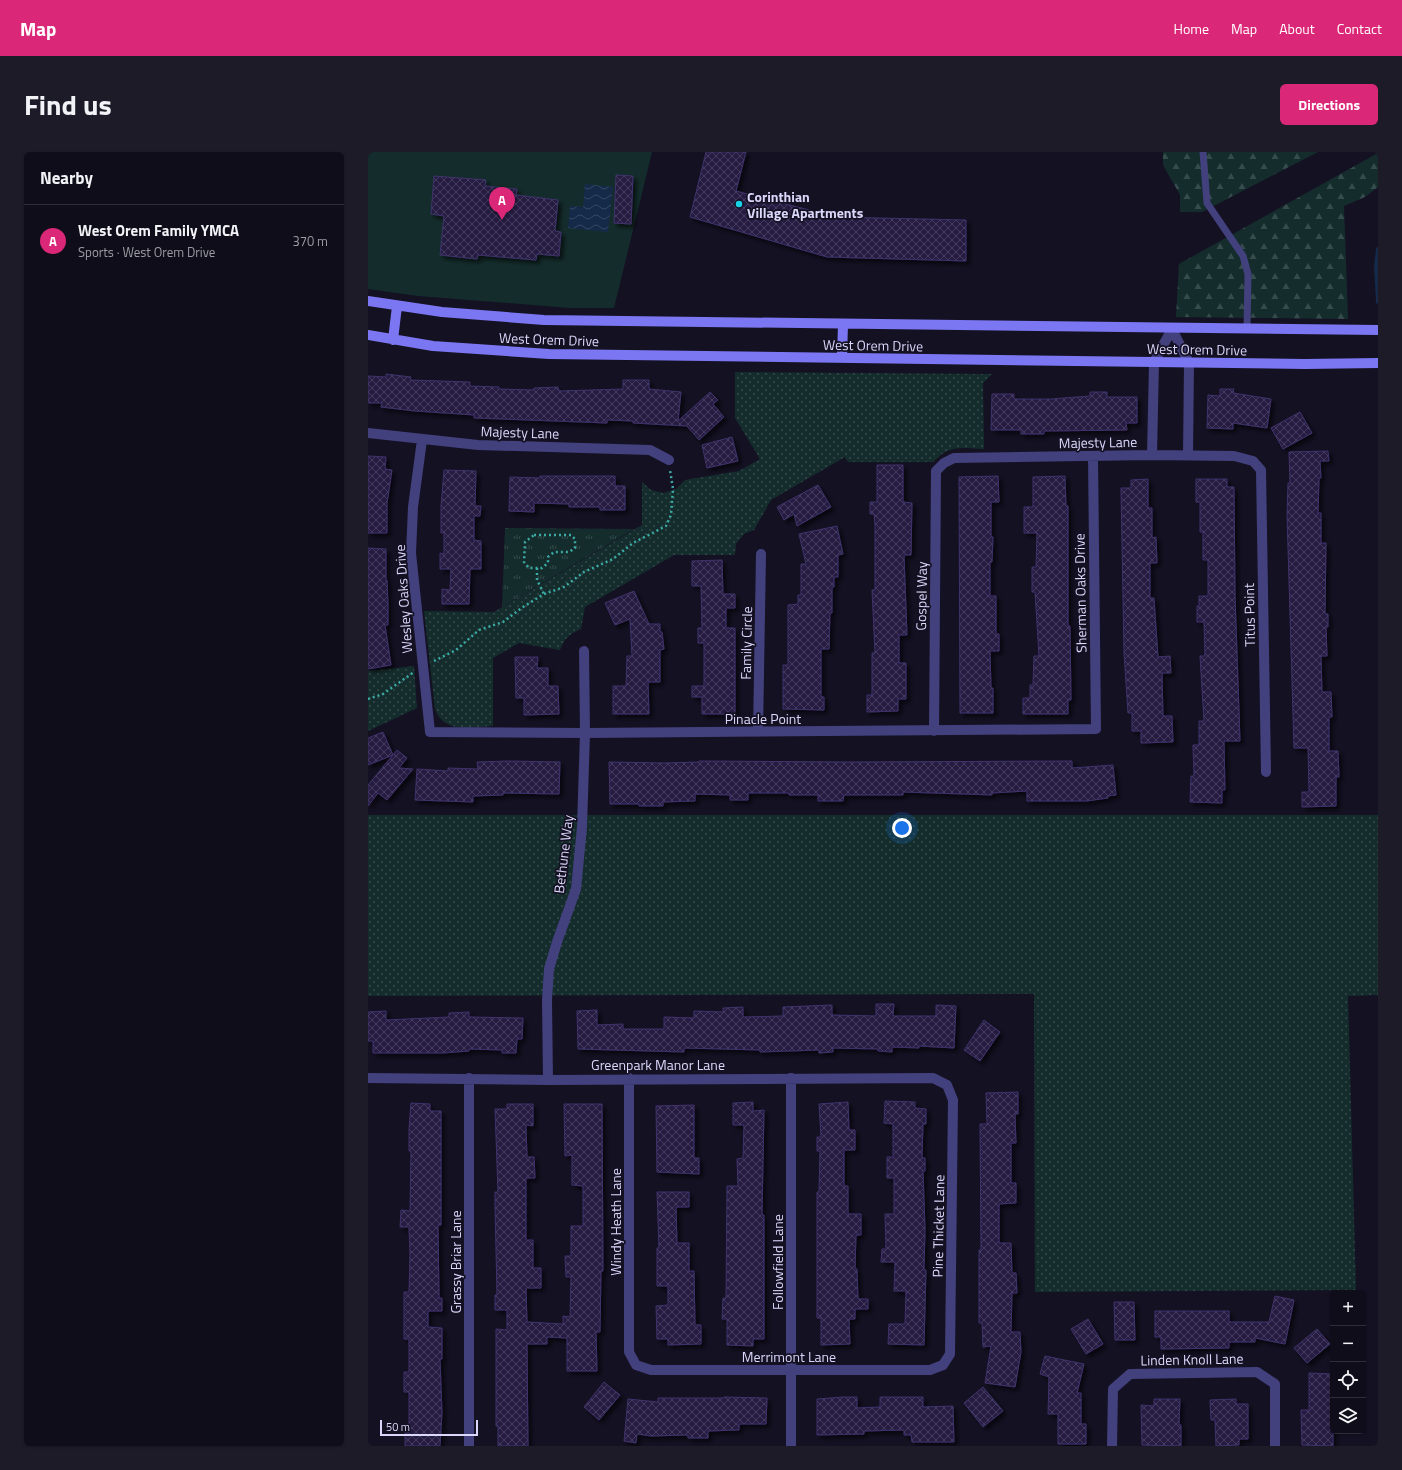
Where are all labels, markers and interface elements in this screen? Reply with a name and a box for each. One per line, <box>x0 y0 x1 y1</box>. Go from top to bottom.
text: Map <box>20 14 56 43</box>
text: Home <box>1174 18 1209 39</box>
text: Map <box>1231 18 1257 39</box>
text: About <box>1279 18 1315 39</box>
text: Contact <box>1337 18 1382 39</box>
text: Find us <box>24 83 112 126</box>
button: Directions <box>1280 84 1378 125</box>
text: Nearby <box>40 165 93 191</box>
place label: Corinthian Village Apartments <box>747 186 864 223</box>
pin: A <box>489 187 515 220</box>
marker: Corinthian Village Apartments <box>734 199 744 209</box>
text: West Orem Family YMCA <box>78 219 239 242</box>
text: A <box>49 231 57 251</box>
text: 370 m <box>292 231 328 251</box>
text: Sports · West Orem Drive <box>78 242 215 262</box>
street label: West Orem Drive <box>499 327 599 351</box>
street label: West Orem Drive <box>823 334 923 356</box>
street label: West Orem Drive <box>1147 338 1247 360</box>
street label: Majesty Lane <box>480 420 560 444</box>
street label: Majesty Lane <box>1059 431 1137 453</box>
street label: Sherman Oaks Drive <box>1068 533 1092 653</box>
street label: Wesley Oaks Drive <box>389 544 417 654</box>
street label: Gospel Way <box>910 561 932 631</box>
street label: Titus Point <box>1238 583 1260 647</box>
street label: Family Circle <box>735 606 757 680</box>
street label: Pinacle Point <box>725 708 801 729</box>
street label: Bethune Way <box>548 813 578 895</box>
your location <box>892 818 912 838</box>
street label: Greenpark Manor Lane <box>591 1054 725 1075</box>
street label: Windy Heath Lane <box>605 1168 626 1276</box>
street label: Pine Thicket Lane <box>927 1174 949 1278</box>
street label: Grassy Briar Lane <box>445 1210 466 1314</box>
street label: Followfield Lane <box>767 1214 788 1310</box>
map controls <box>1330 1290 1366 1434</box>
button: + <box>1330 1290 1366 1326</box>
button: − <box>1330 1326 1366 1362</box>
street label: Merrimont Lane <box>742 1346 836 1367</box>
street label: Linden Knoll Lane <box>1140 1348 1244 1370</box>
button: locate <box>1330 1362 1366 1398</box>
button: layers <box>1330 1398 1366 1434</box>
scale bar <box>380 1418 478 1437</box>
text: 50 m <box>386 1419 410 1435</box>

